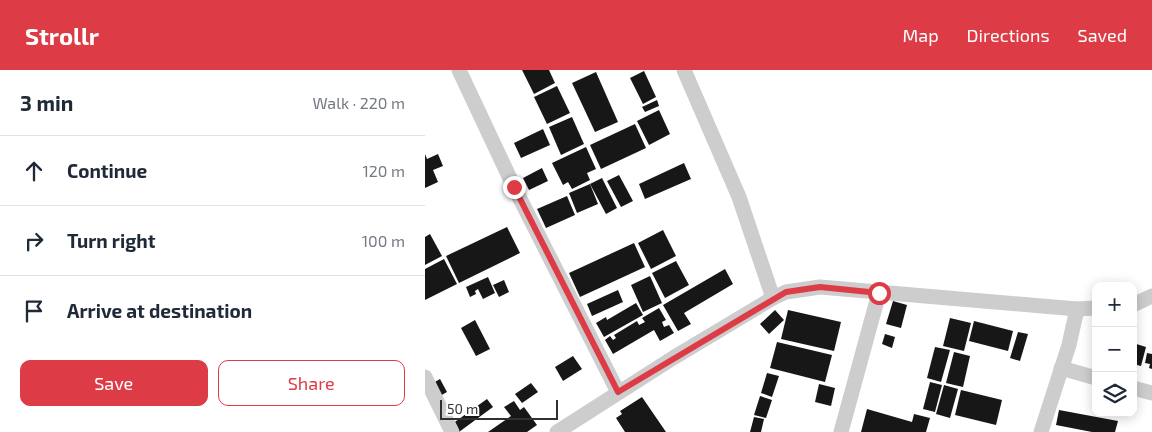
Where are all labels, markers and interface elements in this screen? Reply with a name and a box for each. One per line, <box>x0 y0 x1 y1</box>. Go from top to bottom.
text: Strollr <box>25 21 99 50</box>
text: Map <box>902 24 939 46</box>
text: Directions <box>967 24 1050 46</box>
text: Saved <box>1078 24 1127 46</box>
text: 3 min <box>20 90 73 115</box>
text: Walk · 220 m <box>312 93 405 112</box>
icon: ahead <box>20 157 48 185</box>
text: Continue <box>67 159 147 182</box>
text: 120 m <box>362 161 405 180</box>
route end <box>503 176 526 199</box>
icon: right <box>20 227 48 255</box>
text: Turn right <box>67 229 155 252</box>
text: 100 m <box>362 231 405 250</box>
route start <box>868 282 891 305</box>
map controls <box>1092 282 1137 417</box>
button: + <box>1092 282 1137 327</box>
icon: arrive <box>20 297 48 325</box>
text: Arrive at destination <box>67 299 252 322</box>
button: − <box>1092 327 1137 372</box>
button: Save <box>20 360 208 406</box>
button: Share <box>218 360 405 406</box>
button: layers <box>1092 372 1137 417</box>
scale bar <box>440 397 557 420</box>
text: 50 m <box>447 400 478 417</box>

